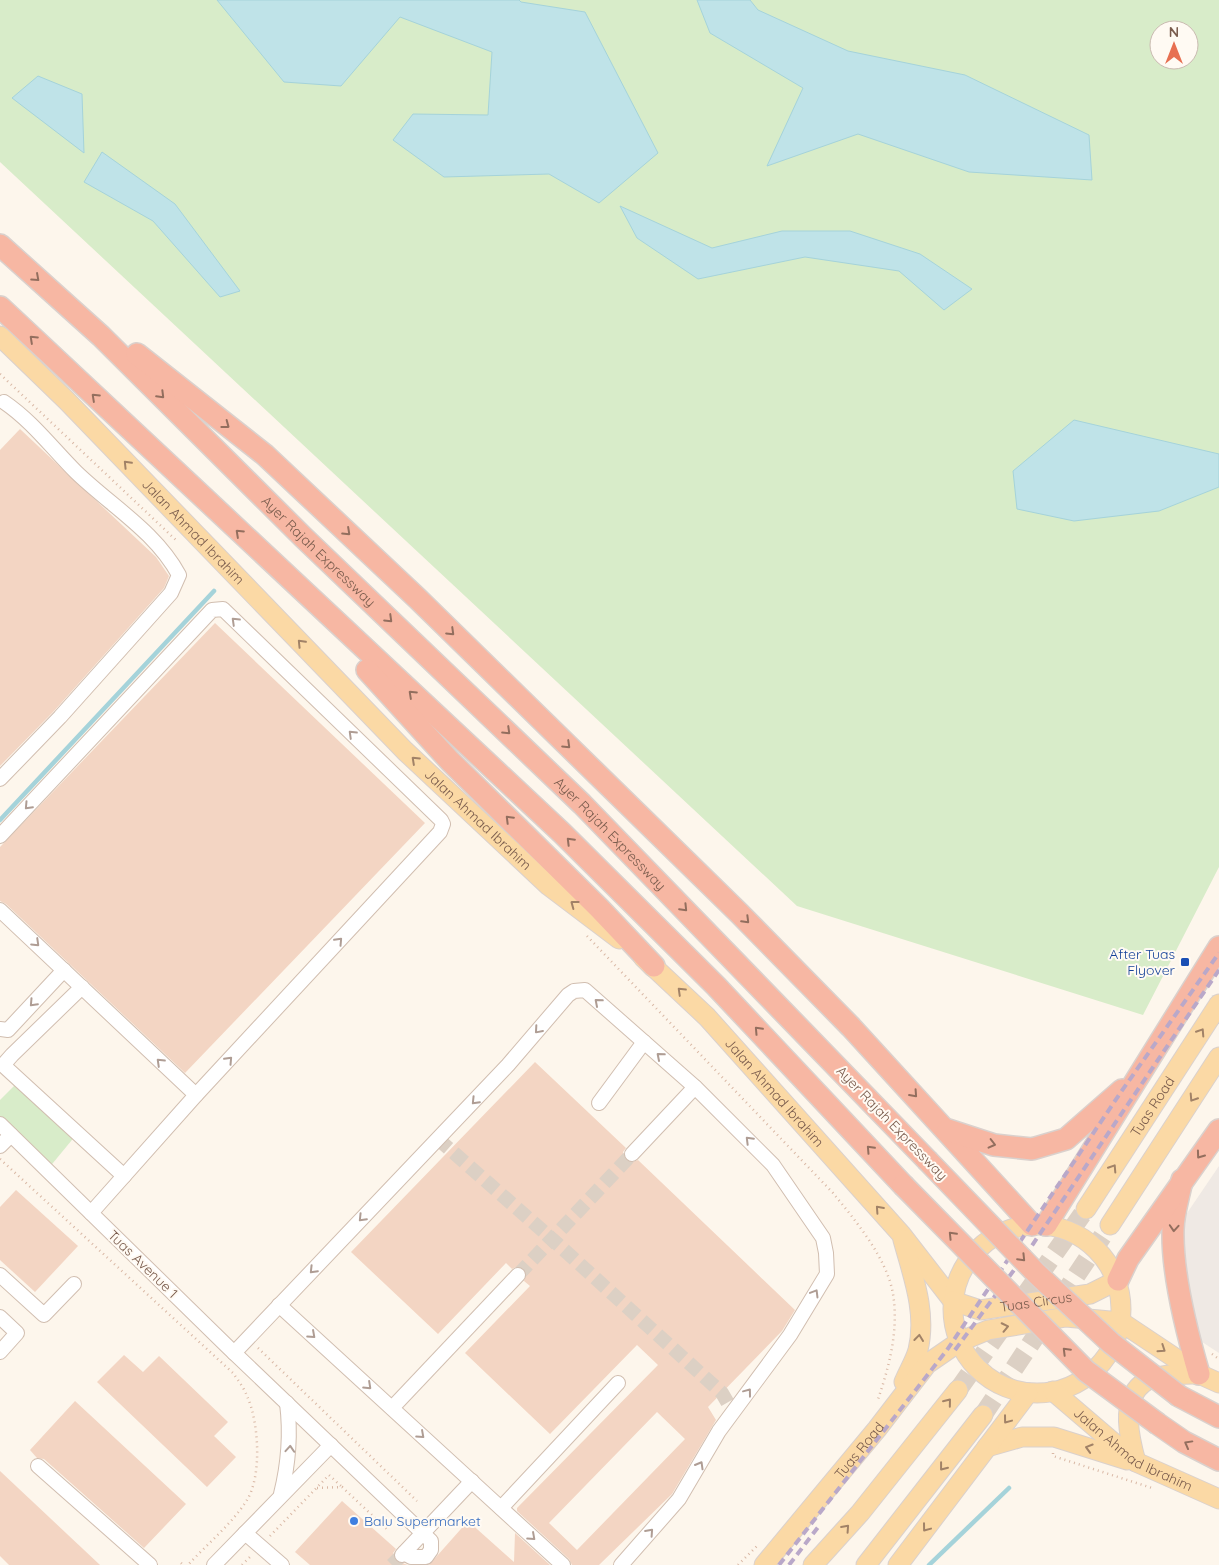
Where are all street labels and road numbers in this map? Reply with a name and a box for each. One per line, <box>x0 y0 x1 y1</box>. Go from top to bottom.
street label: Jalan Ahmad Ibrahim <box>138 475 248 588</box>
street label: Ayer Rajah Expressway <box>258 492 379 611</box>
street label: Jalan Ahmad Ibrahim <box>421 765 535 874</box>
street label: Ayer Rajah Expressway <box>550 773 670 894</box>
street label: Jalan Ahmad Ibrahim <box>721 1034 828 1151</box>
street label: Ayer Rajah Expressway <box>833 1062 951 1184</box>
street label: Tuas Road <box>1126 1073 1179 1140</box>
street label: Tuas Avenue 1 <box>104 1226 182 1302</box>
street label: Tuas Circus <box>999 1288 1073 1316</box>
street label: Jalan Ahmad Ibrahim <box>1070 1404 1195 1495</box>
street label: Tuas Road <box>830 1418 888 1482</box>

